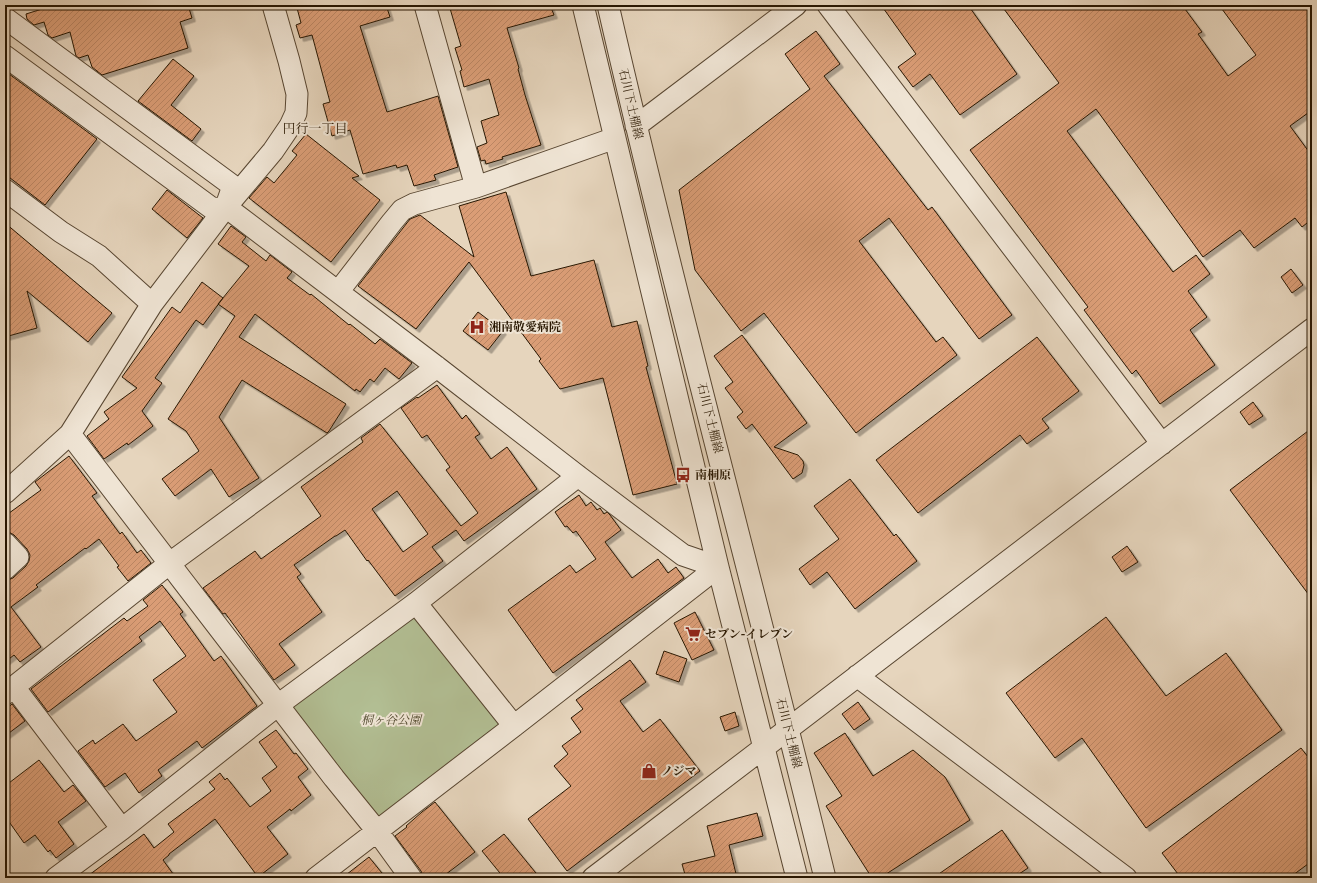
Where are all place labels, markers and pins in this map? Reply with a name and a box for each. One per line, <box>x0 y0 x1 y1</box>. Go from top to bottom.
hospital icon: 湘南敬愛病院 <box>468 318 486 336</box>
place label: 湘南敬愛病院 <box>489 320 561 336</box>
bus stop icon: 南桐原 <box>674 466 692 484</box>
place label: 南桐原 <box>695 468 731 484</box>
supermarket icon: セブン-イレブン <box>684 625 702 643</box>
place label: セブン-イレブン <box>705 627 793 643</box>
shop icon: ノジマ <box>640 762 658 780</box>
place label: ノジマ <box>661 764 697 780</box>

